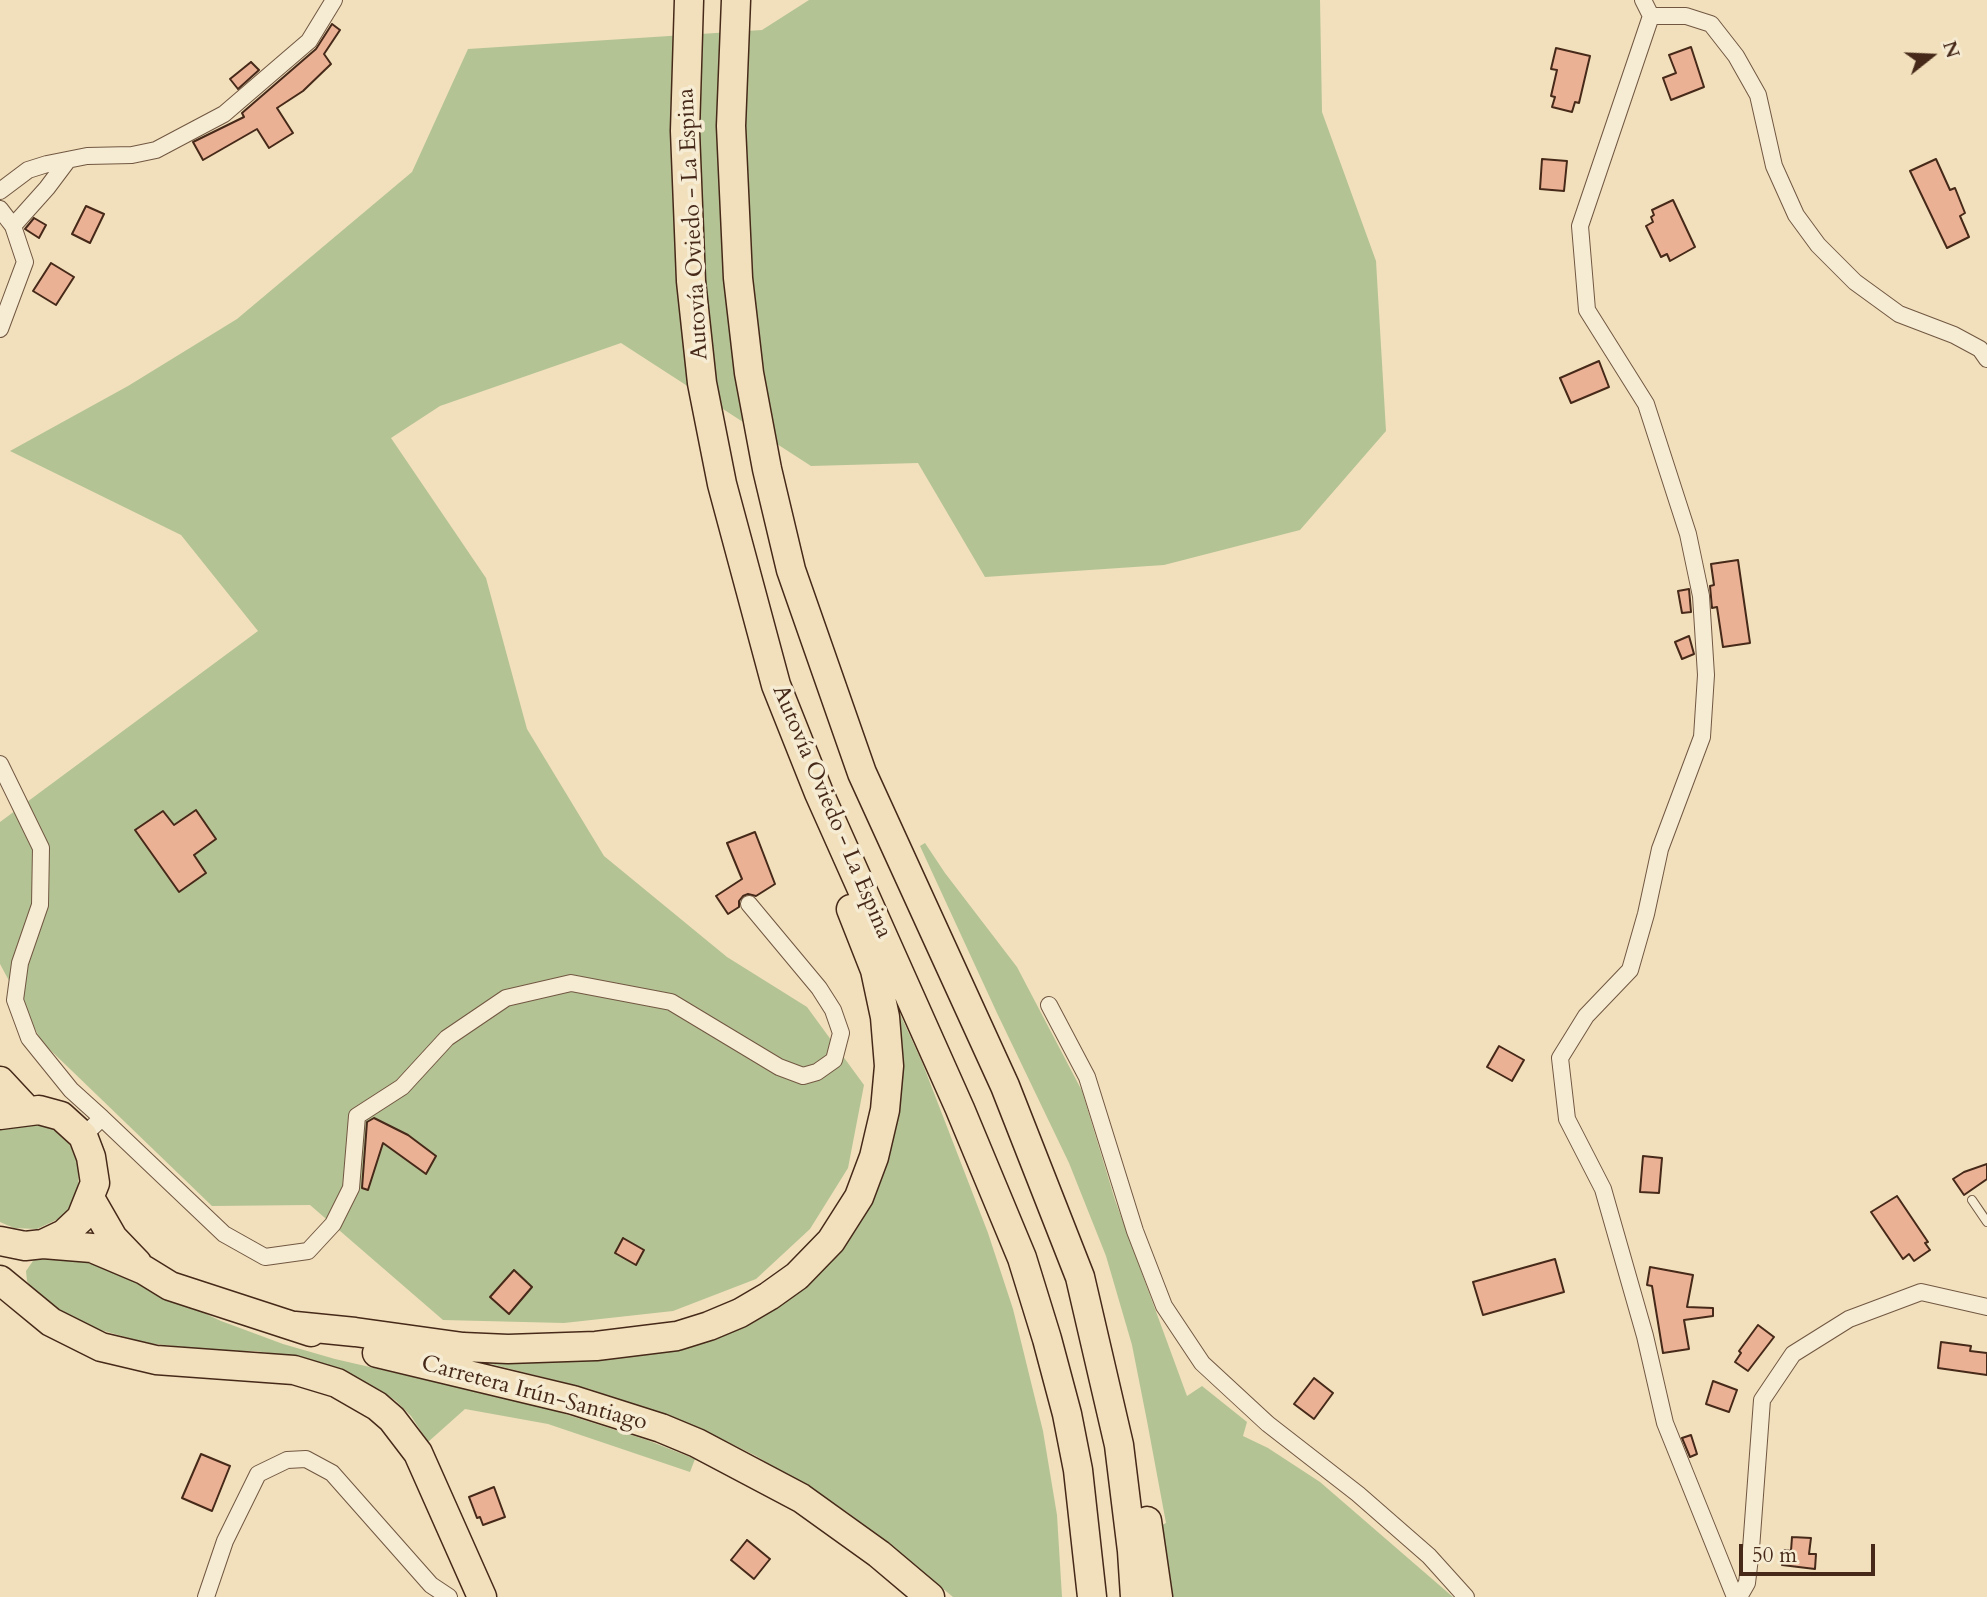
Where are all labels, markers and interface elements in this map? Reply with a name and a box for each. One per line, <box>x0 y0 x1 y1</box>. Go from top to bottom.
north arrow <box>1896 21 1966 91</box>
text: N <box>1936 38 1966 61</box>
street label: Autovía Oviedo - La Espina <box>673 87 715 361</box>
street label: Autovía Oviedo - La Espina <box>765 681 897 943</box>
street label: Carretera Irún-Santiago <box>418 1351 650 1437</box>
scale bar <box>1742 1530 1878 1574</box>
text: 50 m <box>1752 1541 1797 1570</box>

